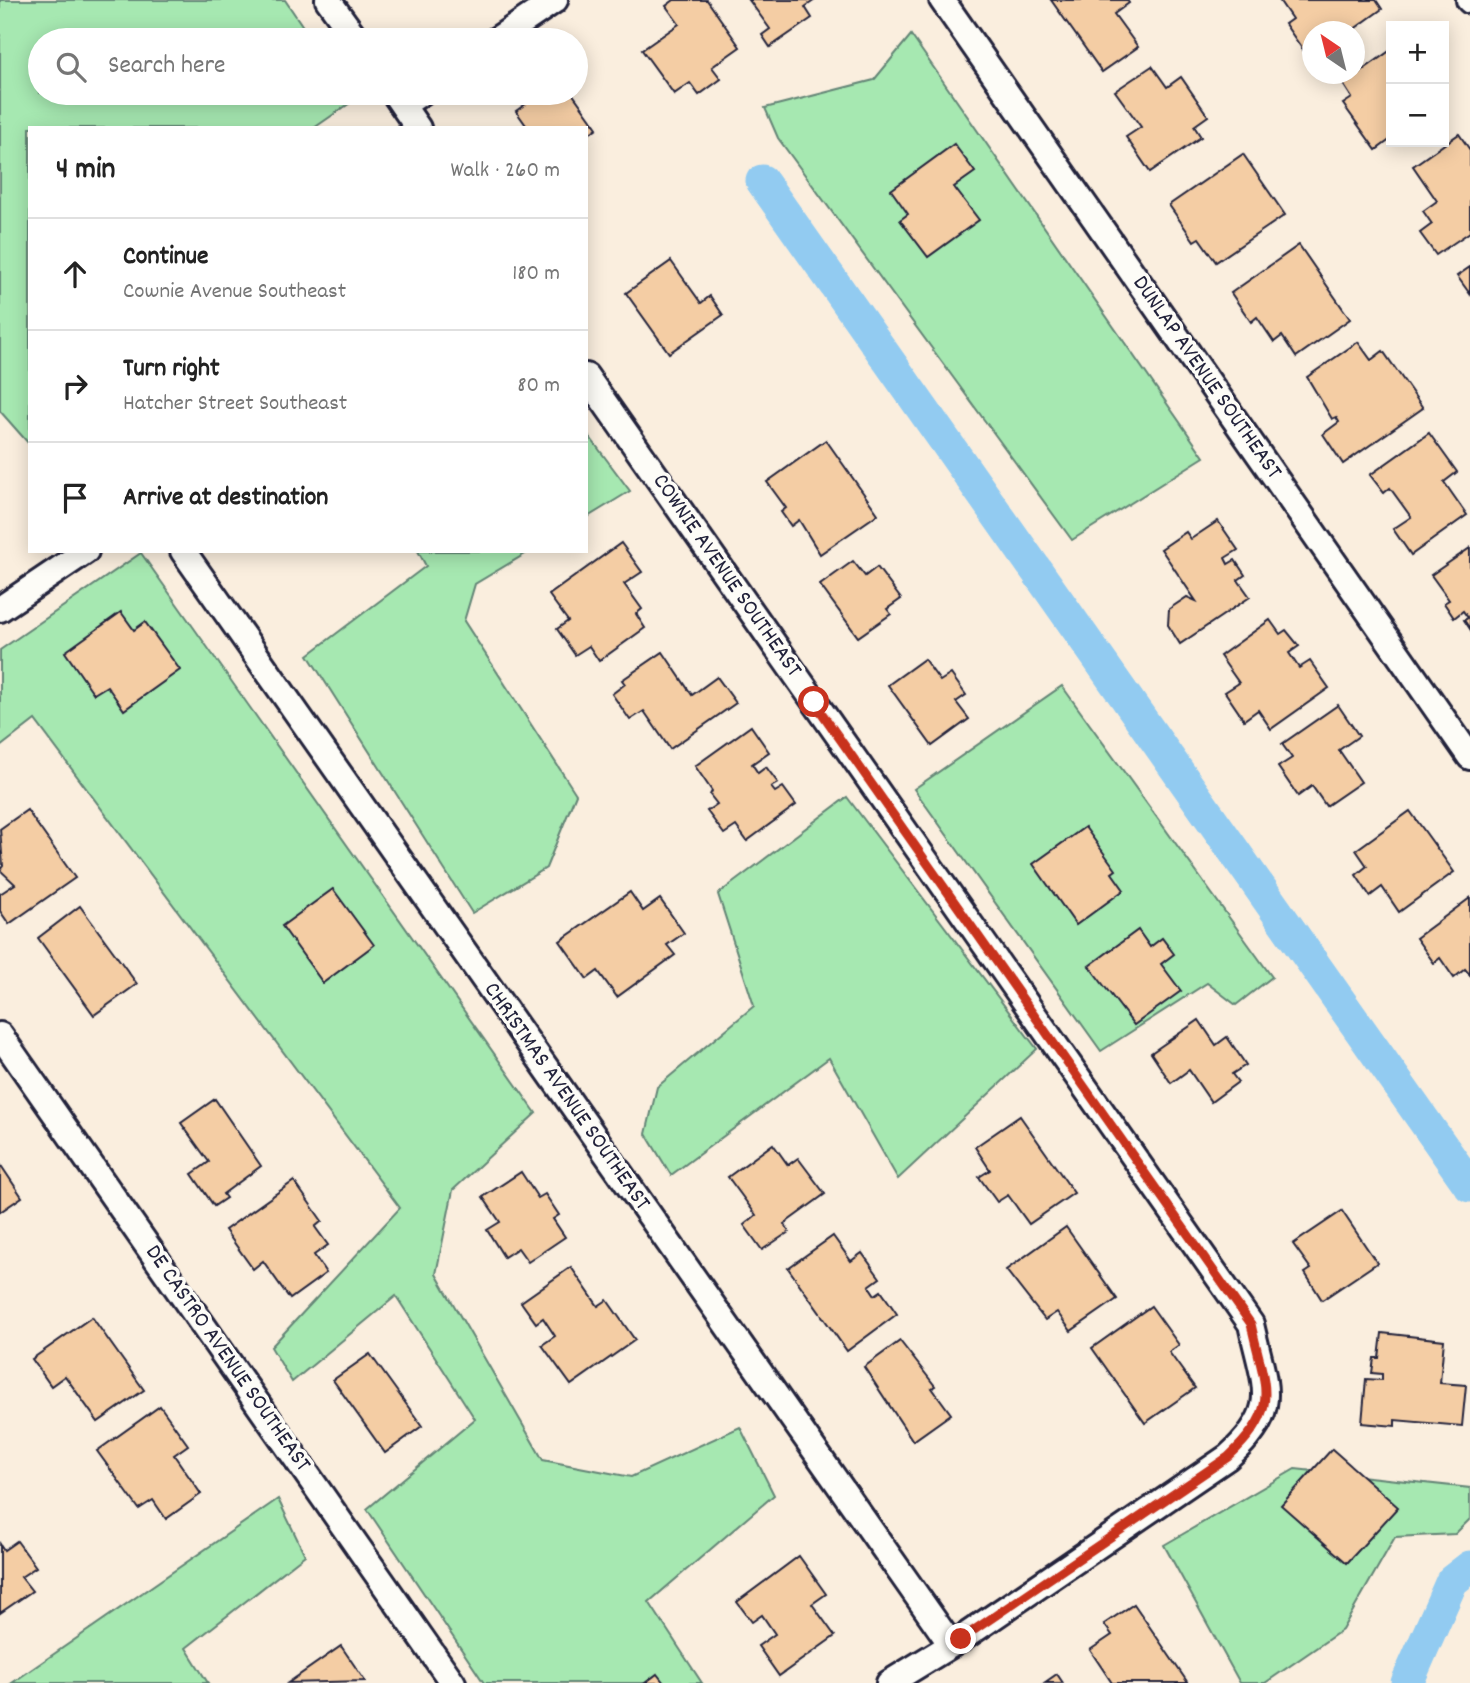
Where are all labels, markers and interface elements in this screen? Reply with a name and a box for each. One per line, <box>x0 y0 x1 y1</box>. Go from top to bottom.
north arrow <box>1302 21 1365 84</box>
map controls <box>1386 21 1449 147</box>
button: + <box>1386 21 1449 84</box>
search box <box>28 28 588 105</box>
icon: search <box>52 48 90 86</box>
text: Search here <box>108 48 226 85</box>
button: − <box>1386 84 1449 147</box>
text: 4 min <box>56 150 115 193</box>
text: Walk · 260 m <box>450 155 560 188</box>
text: Continue <box>123 239 208 276</box>
icon: ahead <box>56 255 94 293</box>
text: 180 m <box>512 258 560 291</box>
street label: DUNLAP AVENUE SOUTHEAST <box>1123 269 1289 487</box>
text: Cownie Avenue Southeast <box>123 276 346 309</box>
text: Turn right <box>123 351 220 388</box>
icon: right <box>56 367 94 405</box>
text: 80 m <box>517 370 560 403</box>
text: Hatcher Street Southeast <box>123 388 347 421</box>
street label: COWNIE AVENUE SOUTHEAST <box>643 467 809 685</box>
icon: arrive <box>56 479 94 517</box>
text: Arrive at destination <box>123 480 328 517</box>
route start <box>798 686 829 717</box>
street label: CHRISTMAS AVENUE SOUTHEAST <box>474 976 658 1218</box>
street label: DE CASTRO AVENUE SOUTHEAST <box>136 1239 318 1479</box>
route end <box>945 1623 976 1654</box>

